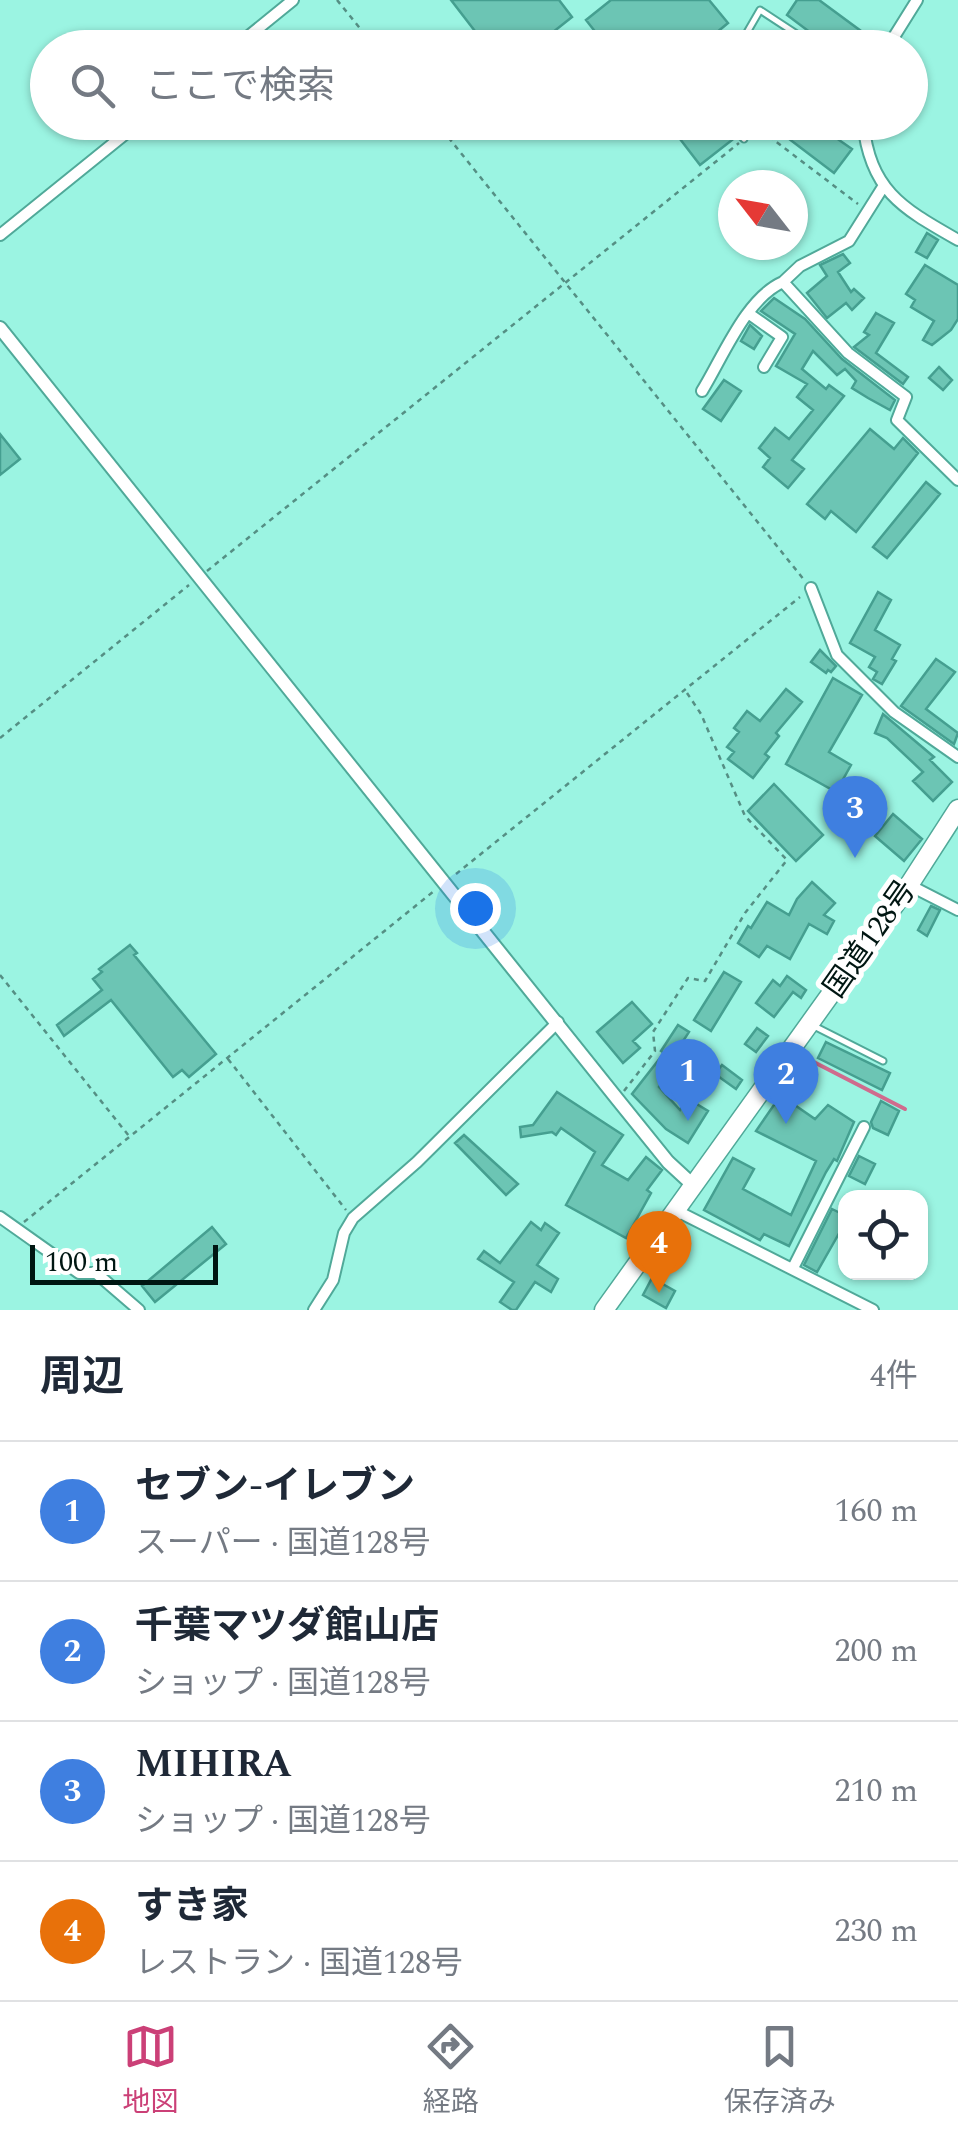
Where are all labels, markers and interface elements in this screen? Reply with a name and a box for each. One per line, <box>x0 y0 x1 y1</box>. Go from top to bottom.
search box <box>30 30 928 140</box>
icon: search <box>65 58 120 113</box>
text: ここで検索 <box>145 58 335 116</box>
north arrow <box>718 170 808 260</box>
pin: 3 <box>822 776 888 858</box>
street label: 国道128号 <box>812 871 928 1007</box>
your location <box>450 883 501 934</box>
pin: 1 <box>656 1038 720 1121</box>
pin: 2 <box>754 1042 818 1124</box>
map controls <box>838 1190 928 1280</box>
button: locate <box>838 1190 928 1280</box>
pin: 4 <box>626 1210 692 1293</box>
scale bar <box>30 1240 218 1284</box>
text: 100 m <box>45 1241 118 1284</box>
text: 周辺 <box>40 1346 124 1409</box>
text: 4件 <box>870 1352 918 1401</box>
text: セブン-イレブン <box>135 1458 415 1516</box>
text: 1 <box>64 1487 81 1536</box>
text: 160 m <box>834 1487 918 1536</box>
text: スーパー · 国道128号 <box>135 1519 431 1568</box>
text: 千葉マツダ館山店 <box>135 1598 439 1656</box>
text: 2 <box>64 1627 81 1676</box>
text: 200 m <box>834 1627 918 1676</box>
text: ショップ · 国道128号 <box>135 1659 431 1708</box>
text: MIHIRA <box>135 1736 292 1794</box>
text: 3 <box>64 1767 81 1816</box>
text: 210 m <box>834 1767 918 1816</box>
text: ショップ · 国道128号 <box>135 1797 431 1846</box>
text: すき家 <box>135 1878 249 1936</box>
text: 4 <box>64 1907 81 1956</box>
text: 230 m <box>834 1907 918 1956</box>
text: レストラン · 国道128号 <box>135 1939 463 1988</box>
tab: 地図 <box>122 2019 178 2124</box>
tab: 経路 <box>423 2019 479 2124</box>
tab: 保存済み <box>724 2019 836 2124</box>

